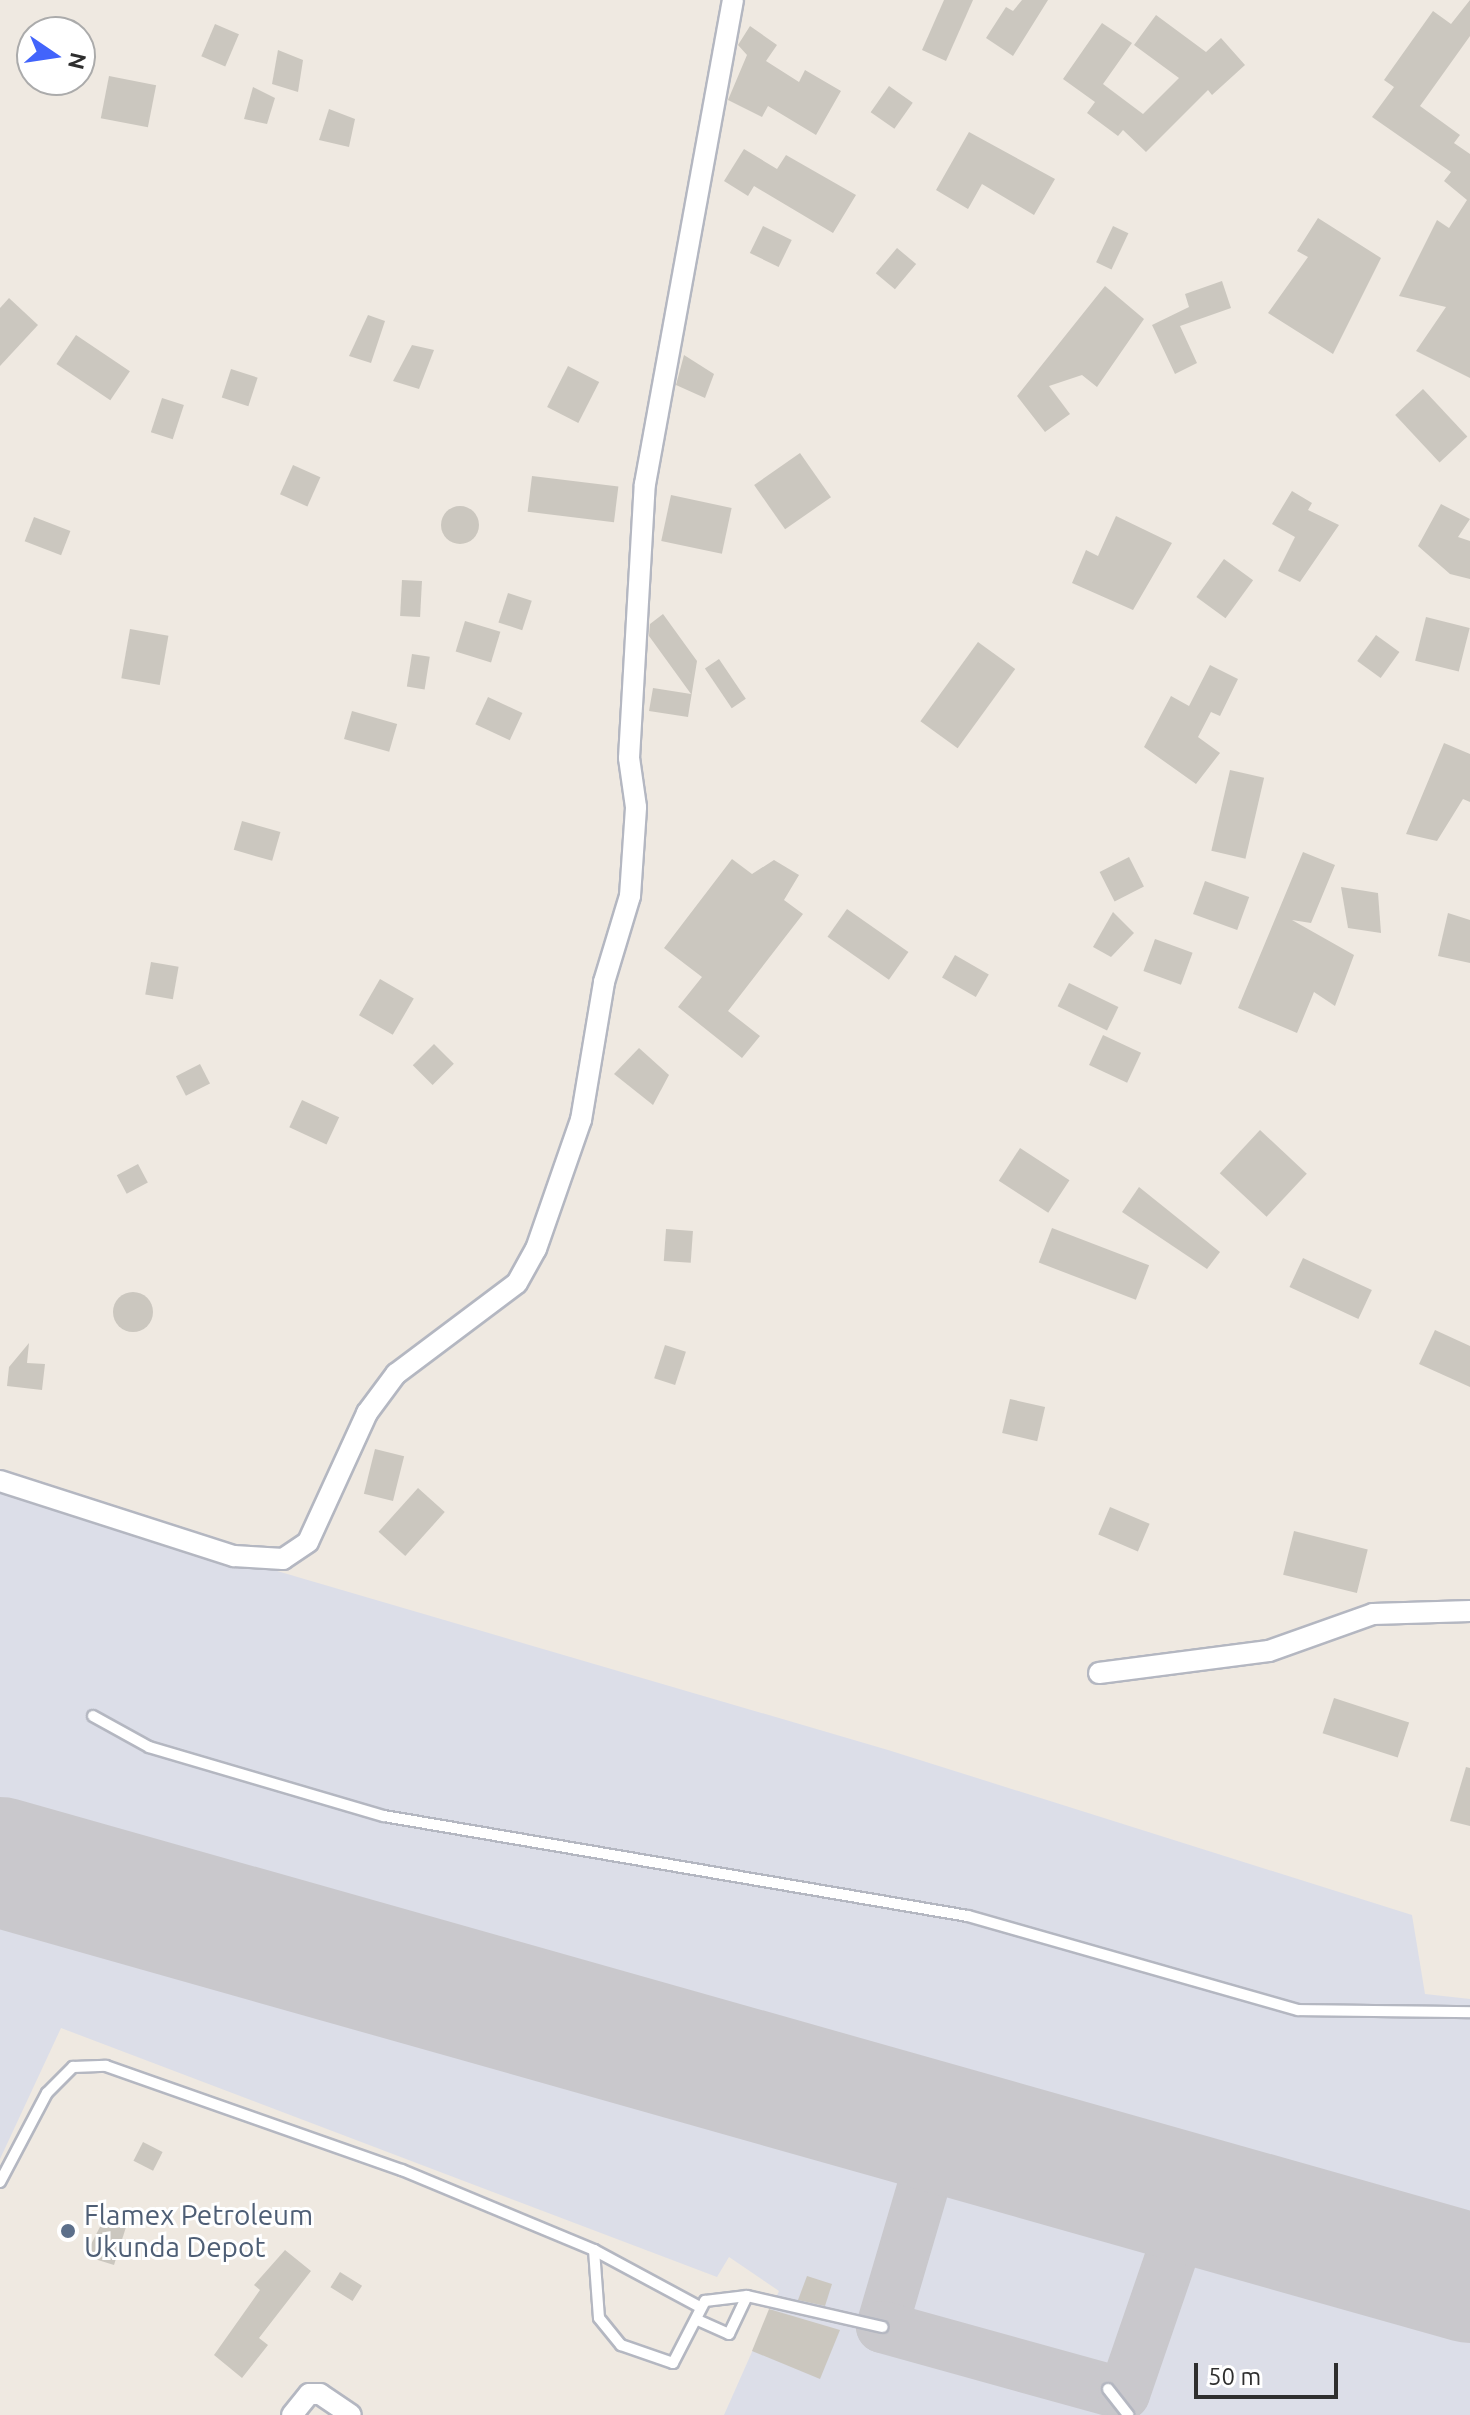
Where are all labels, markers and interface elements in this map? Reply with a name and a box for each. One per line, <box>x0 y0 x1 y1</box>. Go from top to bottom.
north arrow <box>16 16 96 96</box>
text: N <box>64 50 92 72</box>
place label: Flamex Petroleum Ukunda Depot <box>84 2198 313 2264</box>
marker: Flamex Petroleum Ukunda Depot <box>59 2222 77 2240</box>
scale bar <box>1198 2347 1342 2397</box>
text: 50 m <box>1208 2363 1261 2390</box>

